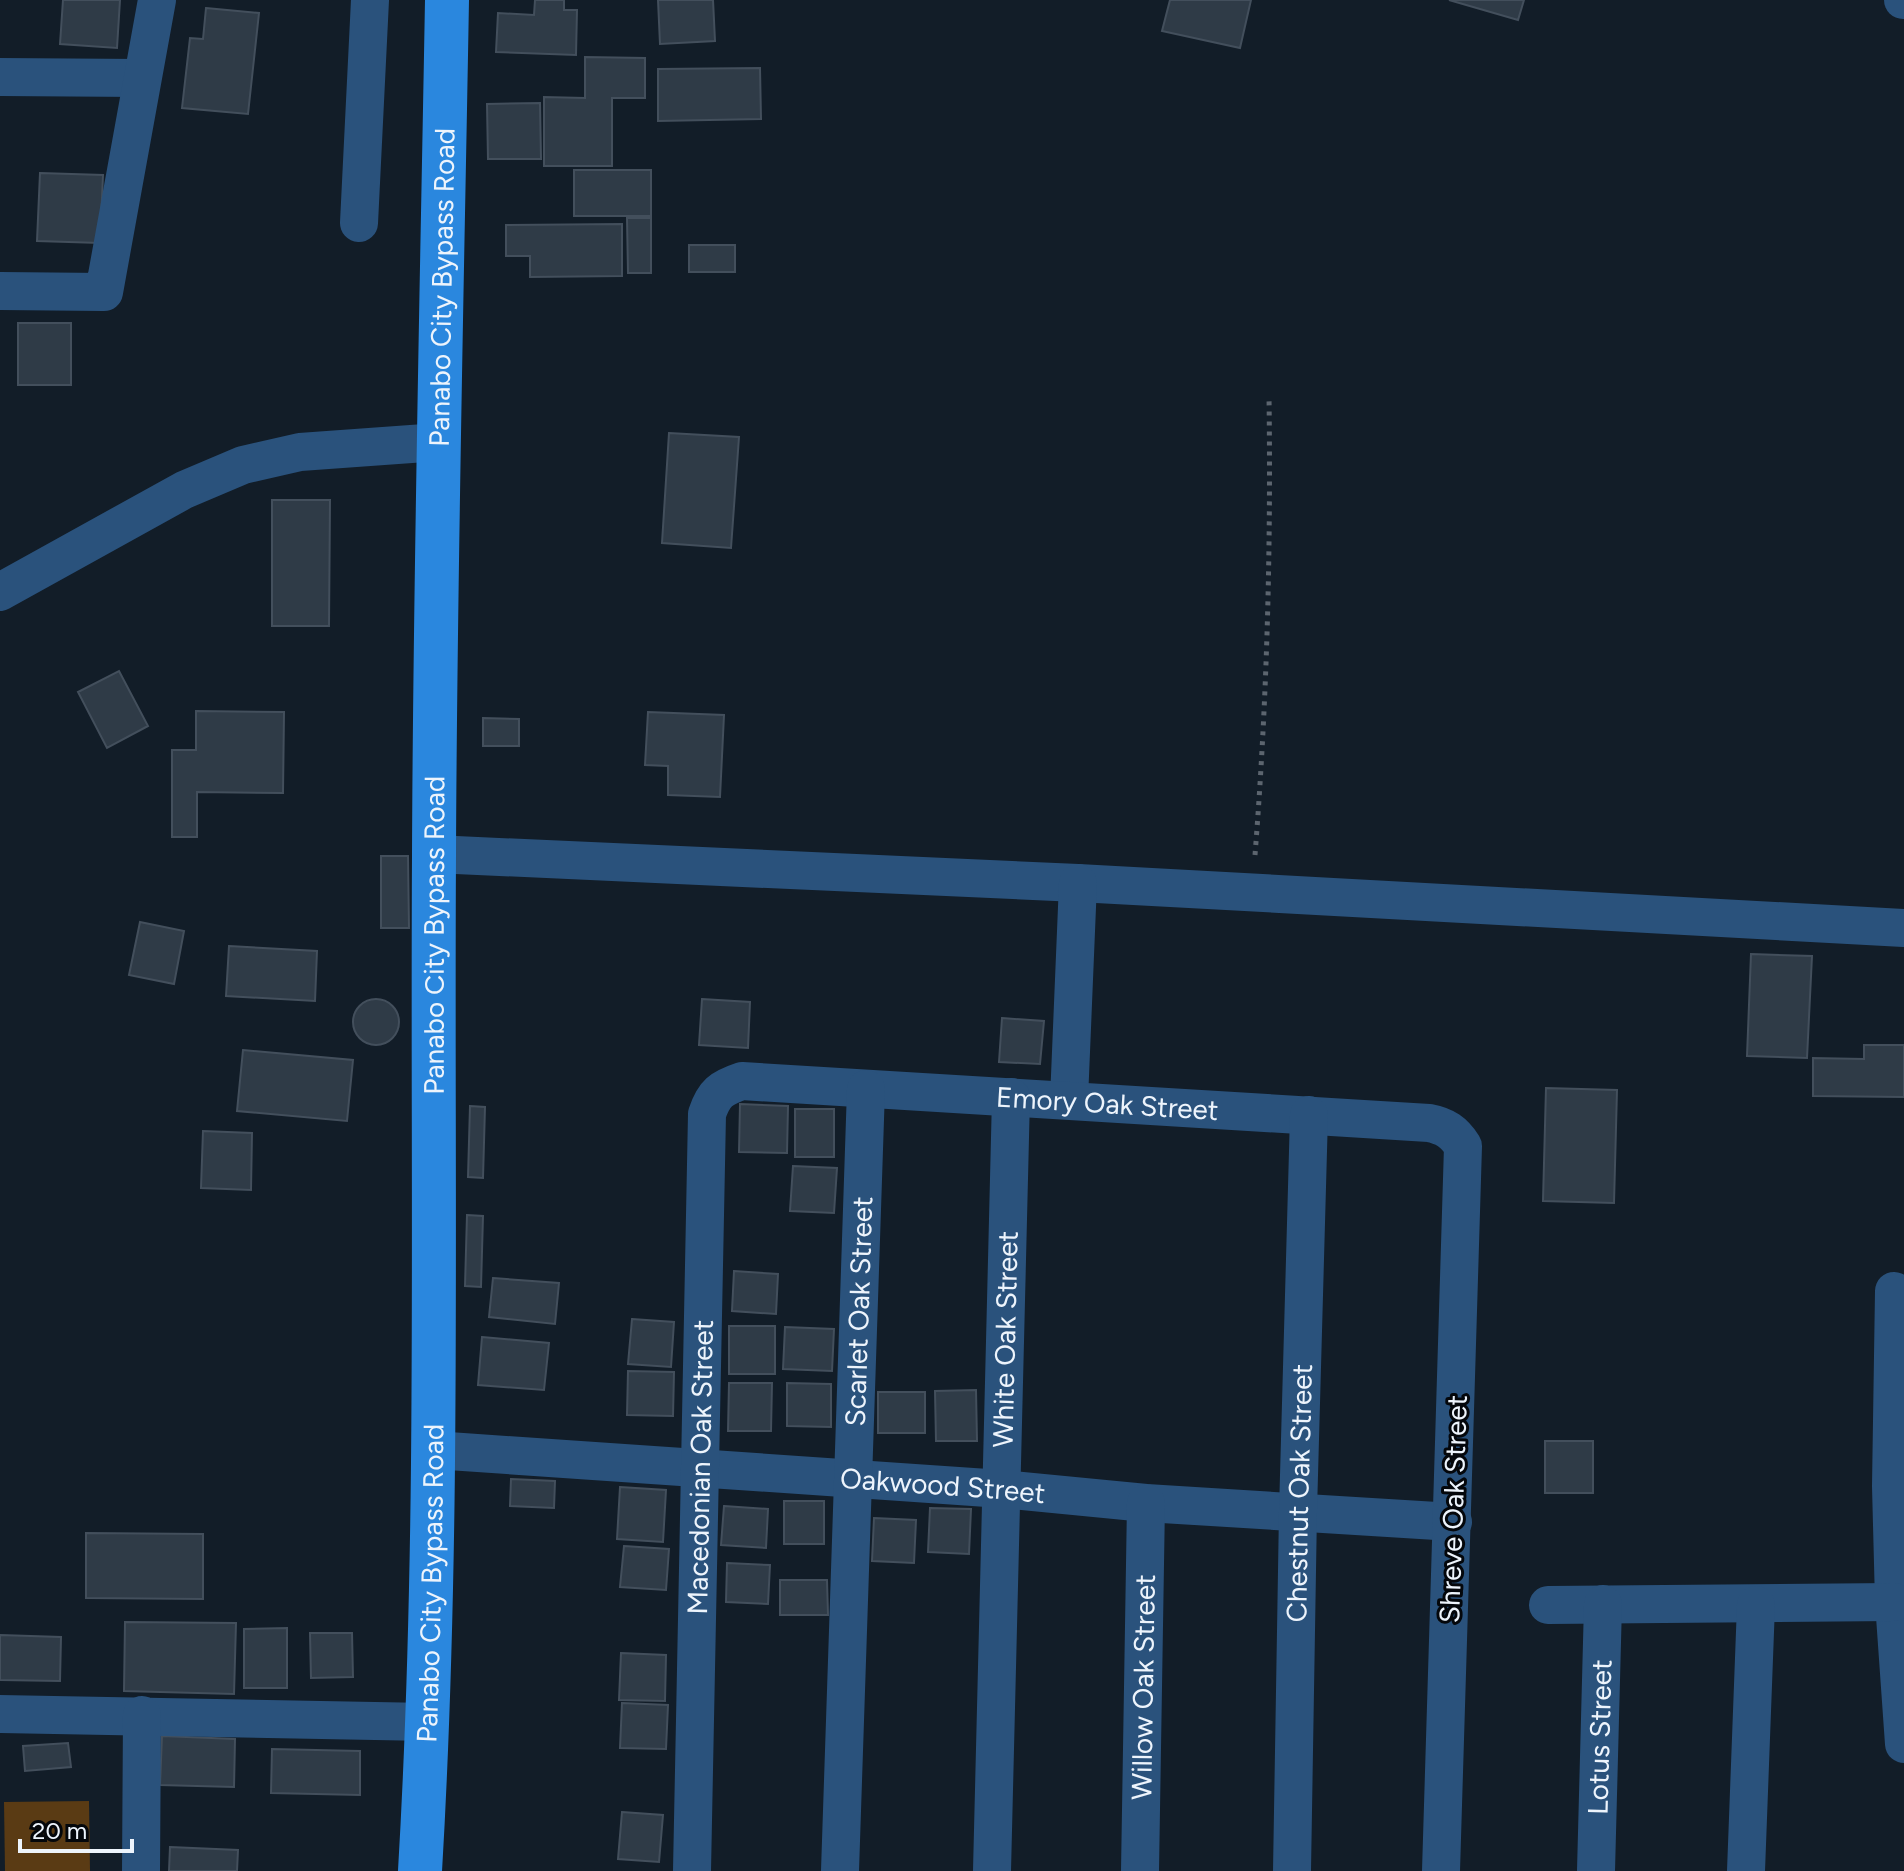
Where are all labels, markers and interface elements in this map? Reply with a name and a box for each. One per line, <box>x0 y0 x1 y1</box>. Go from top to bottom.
street label: Panabo City Bypass Road <box>422 128 462 447</box>
street label: Panabo City Bypass Road <box>417 776 451 1095</box>
street label: Emory Oak Street <box>995 1080 1220 1127</box>
street label: Scarlet Oak Street <box>838 1196 879 1427</box>
street label: White Oak Street <box>985 1230 1025 1448</box>
street label: Macedonian Oak Street <box>680 1319 720 1615</box>
street label: Chestnut Oak Street <box>1279 1363 1319 1623</box>
street label: Shreve Oak Street <box>1432 1394 1474 1624</box>
street label: Panabo City Bypass Road <box>409 1424 450 1743</box>
street label: Oakwood Street <box>839 1461 1047 1510</box>
street label: Willow Oak Street <box>1124 1574 1162 1800</box>
street label: Lotus Street <box>1580 1659 1619 1815</box>
scale bar <box>20 1803 132 1853</box>
text: 20 m <box>32 1816 87 1845</box>

